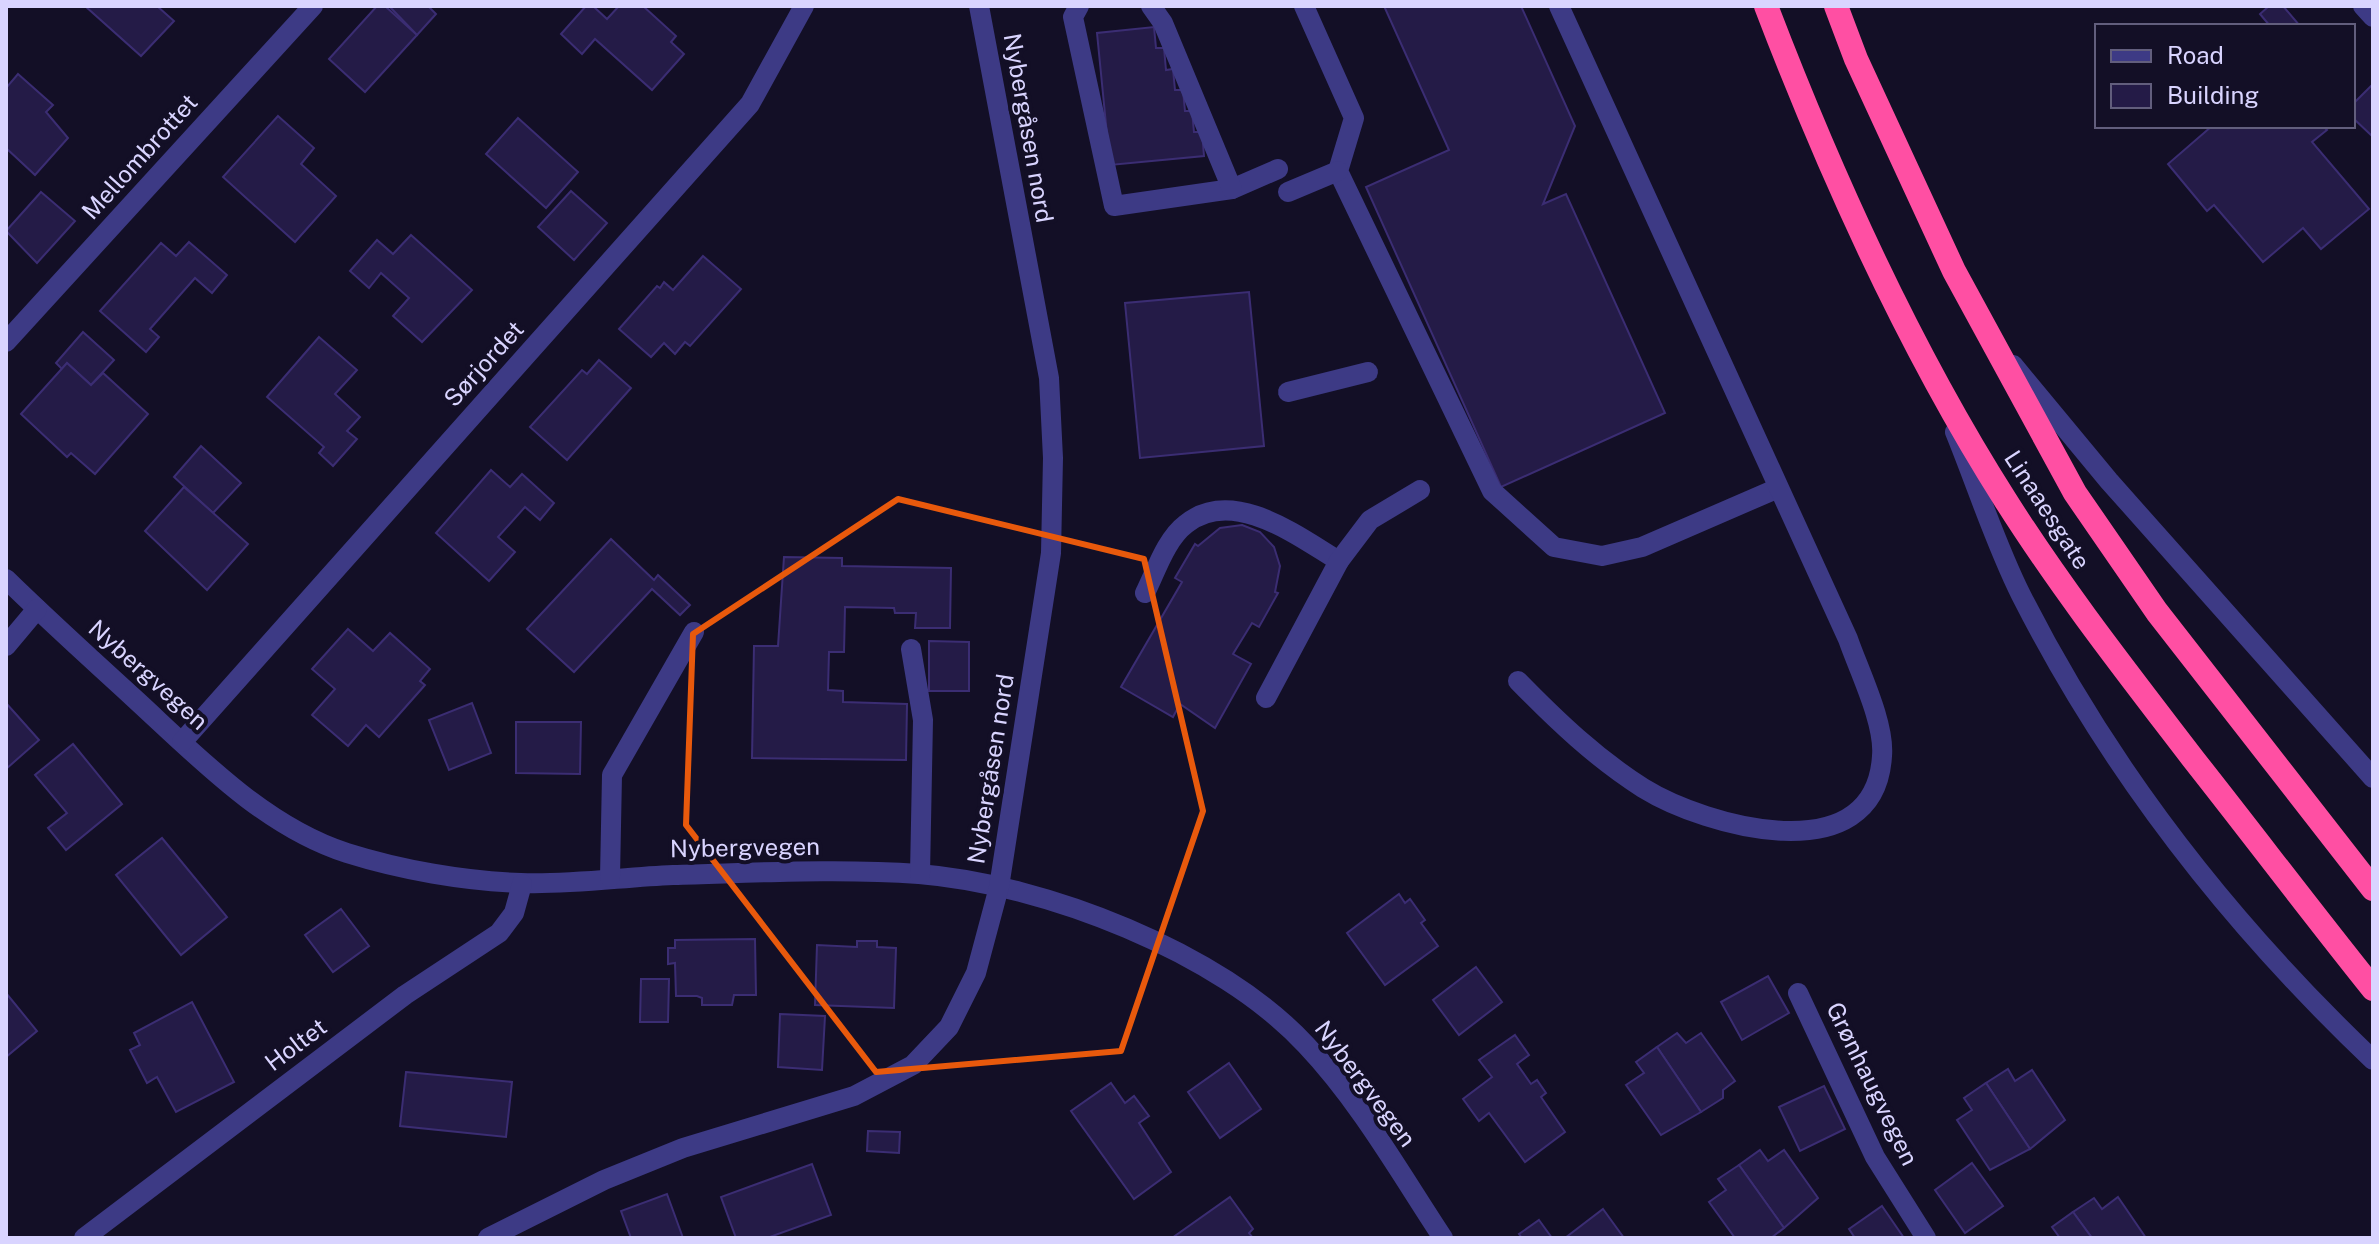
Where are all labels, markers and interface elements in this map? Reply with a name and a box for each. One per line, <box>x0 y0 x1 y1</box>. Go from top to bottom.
legend <box>2095 24 2355 128</box>
street label: Nybergåsen nord <box>999 31 1059 225</box>
text: Road <box>2167 41 2224 69</box>
text: Building <box>2167 81 2259 109</box>
street label: Mellombrottet <box>76 88 203 225</box>
street label: Sørjordet <box>438 315 529 412</box>
street label: Linaaesgate <box>1999 445 2097 574</box>
street label: Nybergvegen <box>84 614 214 735</box>
street label: Nybergåsen nord <box>961 672 1019 866</box>
street label: Nybergvegen <box>670 832 820 862</box>
street label: Grønhaugvegen <box>1821 997 1924 1170</box>
street label: Holtet <box>259 1012 332 1076</box>
street label: Nybergvegen <box>1309 1015 1422 1152</box>

